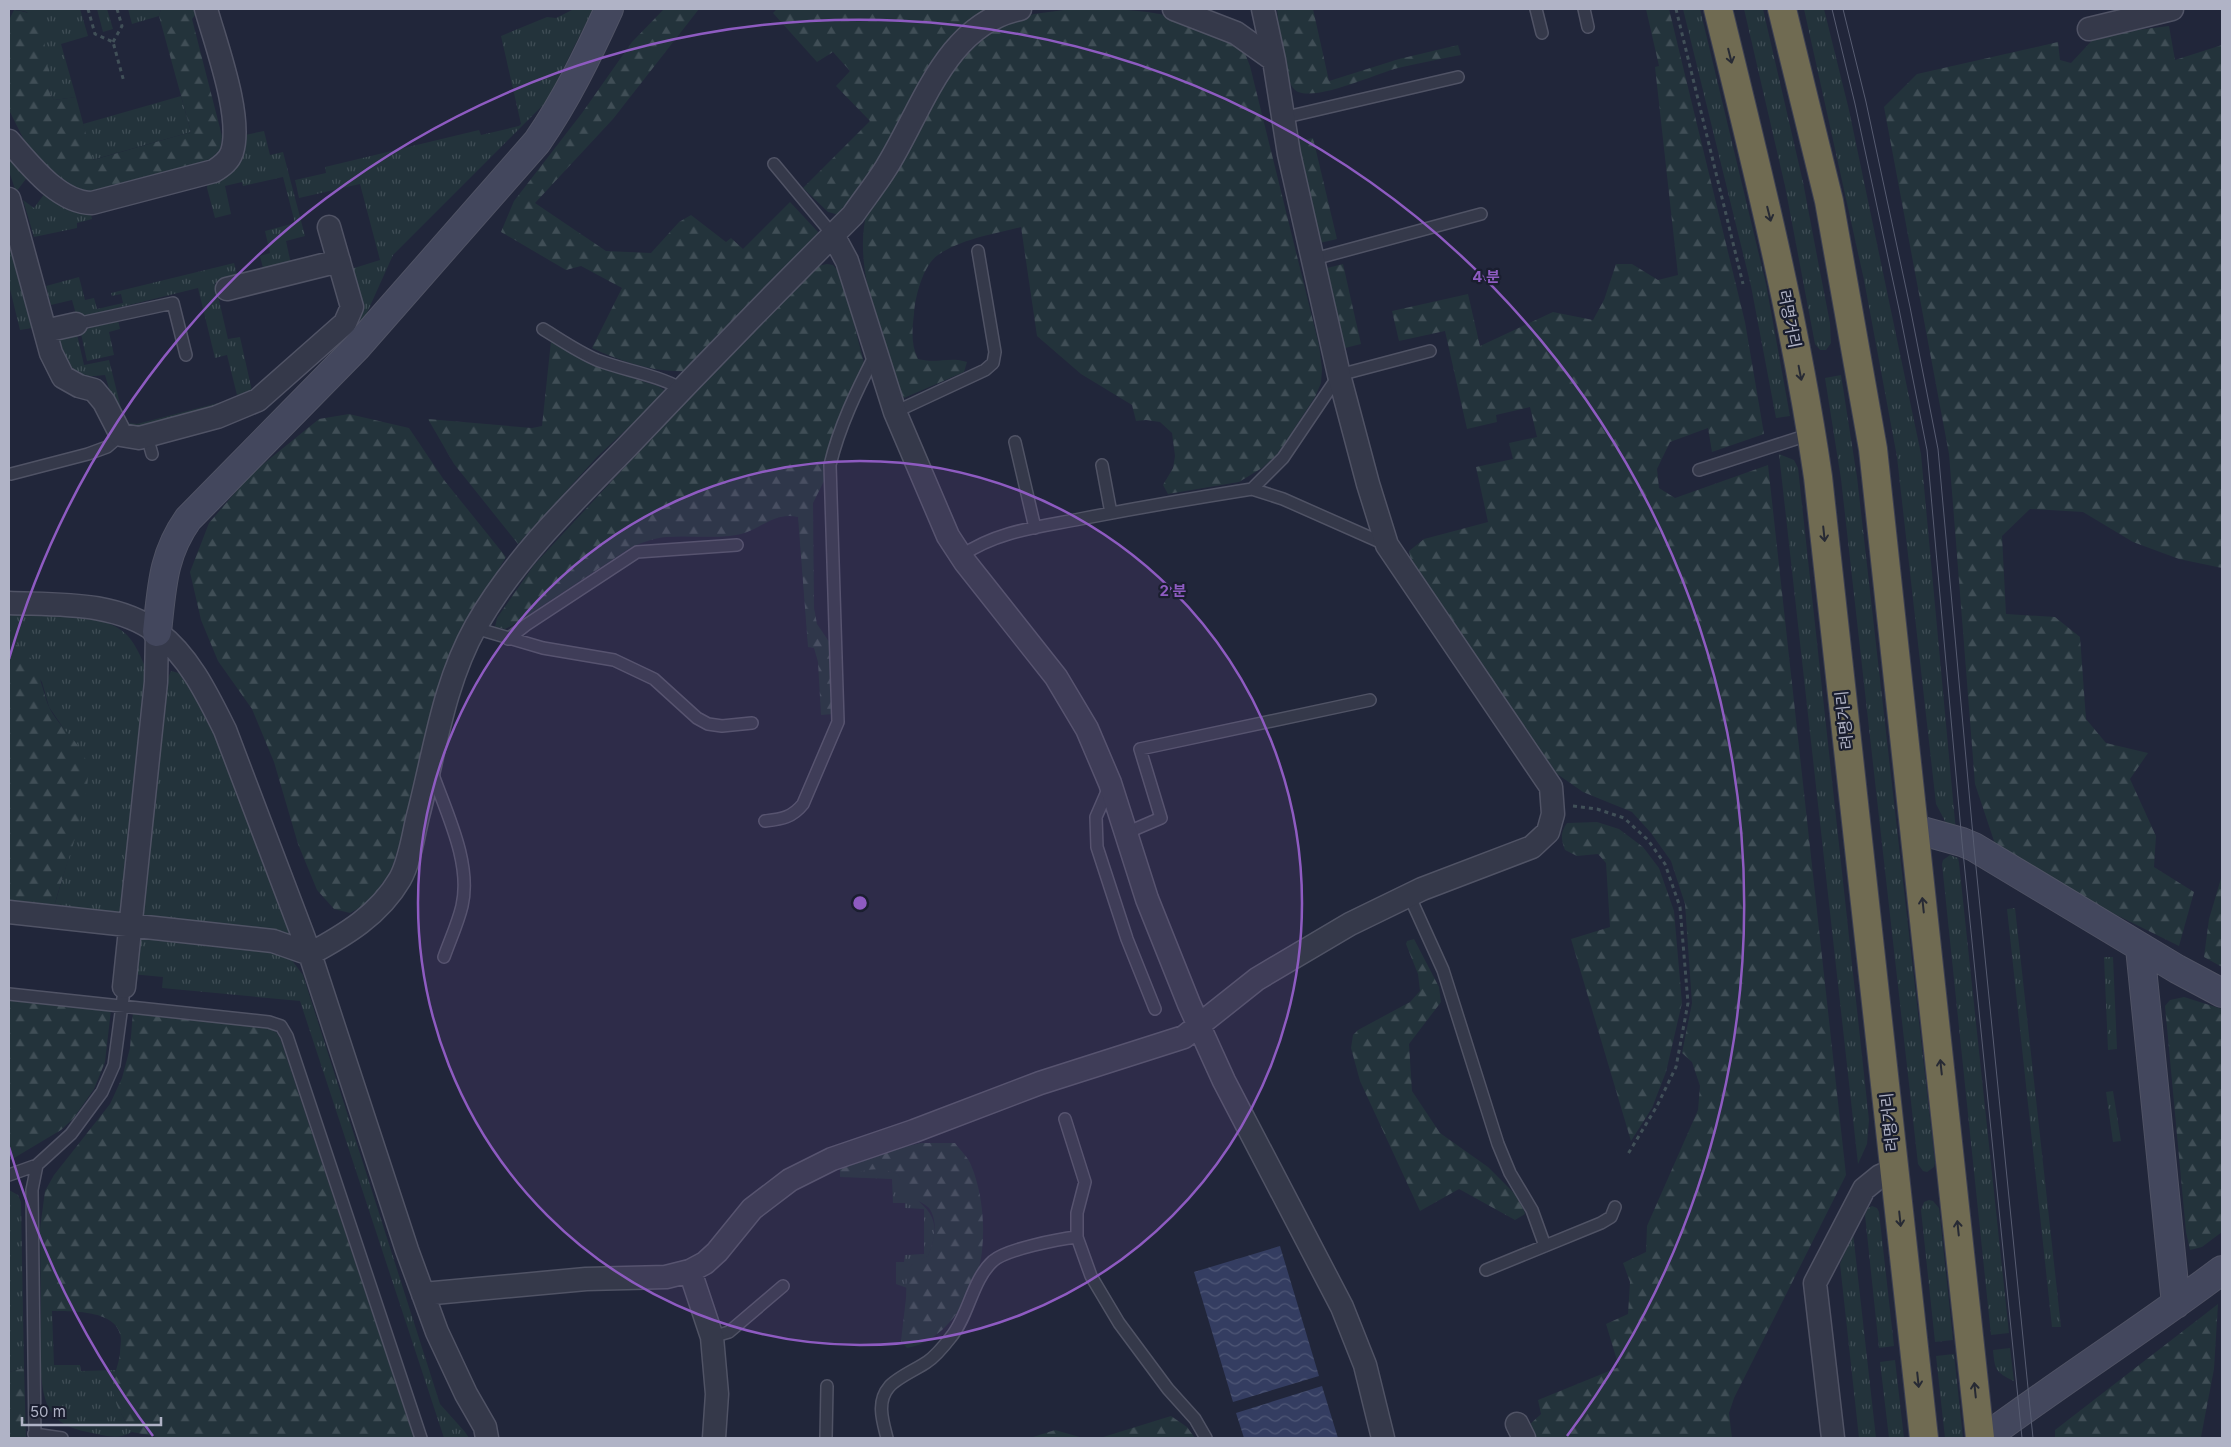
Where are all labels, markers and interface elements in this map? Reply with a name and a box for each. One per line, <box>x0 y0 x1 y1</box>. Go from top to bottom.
one-way arrow <box>1726 48 1735 64</box>
one-way arrow <box>1765 205 1774 221</box>
text: 4 분 <box>1472 267 1500 286</box>
street label: 려명거리 <box>1775 288 1805 350</box>
one-way arrow <box>1796 365 1806 381</box>
one-way arrow <box>1819 526 1829 542</box>
text: 2 분 <box>1160 581 1187 600</box>
street label: 려명거리 <box>1831 690 1857 750</box>
centre of rings <box>851 894 869 912</box>
one-way arrow <box>1918 897 1928 913</box>
one-way arrow <box>1936 1059 1945 1075</box>
street label: 려명거리 <box>1876 1092 1902 1152</box>
one-way arrow <box>1895 1210 1905 1226</box>
one-way arrow <box>1953 1221 1963 1237</box>
one-way arrow <box>1913 1372 1923 1388</box>
one-way arrow <box>1970 1382 1980 1398</box>
scale bar <box>22 1394 161 1426</box>
text: 50 m <box>30 1402 66 1421</box>

